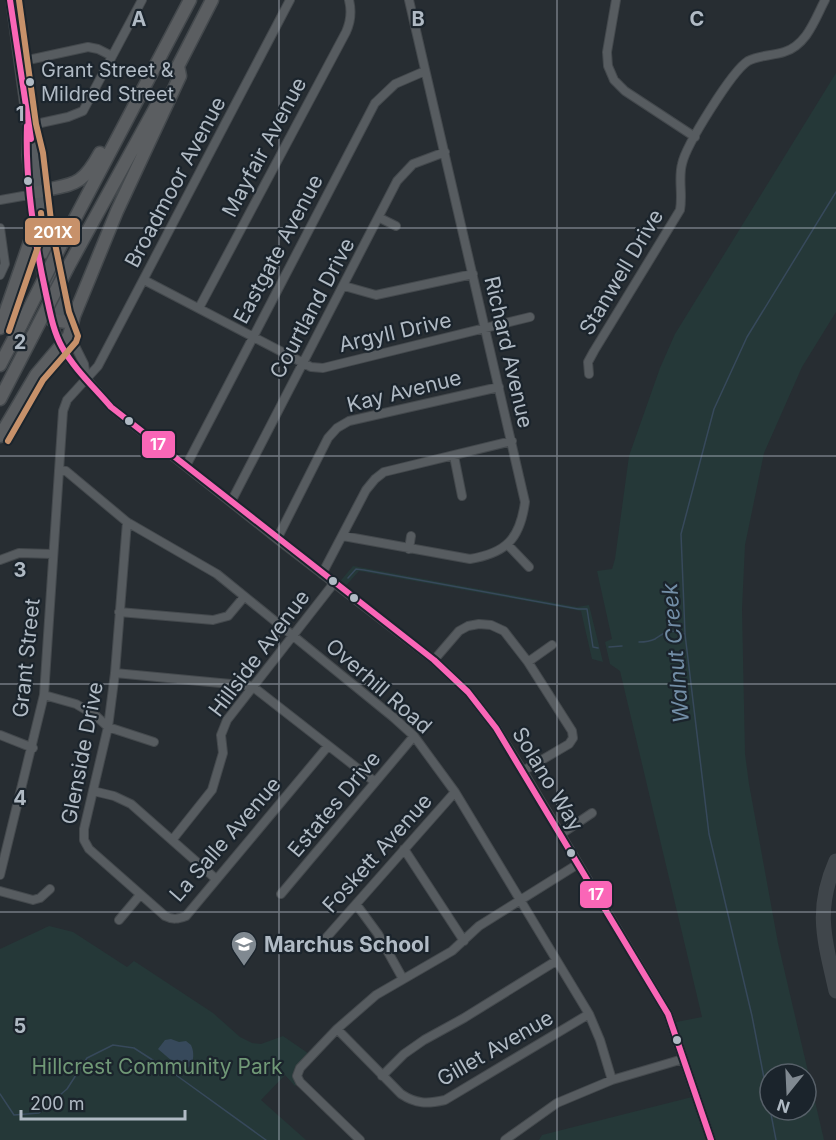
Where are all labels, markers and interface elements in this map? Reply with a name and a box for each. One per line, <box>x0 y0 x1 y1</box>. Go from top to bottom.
text: A <box>132 7 147 31</box>
text: B <box>411 7 425 31</box>
text: C <box>690 7 704 31</box>
place label: Grant Street & Mildred Street <box>41 58 175 106</box>
street label: Mayfair Avenue <box>217 73 311 221</box>
marker: Grant Street & Mildred Street <box>24 76 36 88</box>
street label: Broadmoor Avenue <box>119 92 231 272</box>
text: 1 <box>16 102 24 126</box>
street label: Eastgate Avenue <box>228 170 328 328</box>
unlabelled marker <box>22 175 34 187</box>
street label: Stanwell Drive <box>574 205 668 339</box>
line badge: 201X <box>24 217 81 246</box>
text: 201X <box>33 222 73 242</box>
street label: Courtland Drive <box>264 233 360 383</box>
street label: Richard Avenue <box>479 274 539 430</box>
street label: Argyll Drive <box>336 307 454 357</box>
text: 2 <box>14 330 26 354</box>
street label: Kay Avenue <box>344 365 464 417</box>
unlabelled marker <box>123 415 135 427</box>
line badge: 17 <box>141 430 176 459</box>
text: 17 <box>150 434 166 454</box>
text: 3 <box>14 558 26 582</box>
unlabelled marker <box>327 575 339 587</box>
water label: Walnut Creek <box>656 581 694 724</box>
street label: Hillside Avenue <box>203 585 315 721</box>
unlabelled marker <box>348 592 360 604</box>
street label: Grant Street <box>7 597 45 719</box>
street label: Overhill Road <box>321 633 437 739</box>
street label: Glenside Drive <box>56 680 108 826</box>
street label: Solano Way <box>507 723 589 836</box>
street label: Estates Drive <box>282 746 386 862</box>
street label: La Salle Avenue <box>164 772 286 906</box>
text: 4 <box>13 786 27 810</box>
street label: Foskett Avenue <box>317 788 437 918</box>
unlabelled marker <box>565 847 577 859</box>
line badge: 17 <box>579 880 613 909</box>
text: 17 <box>588 884 604 904</box>
school or university icon: Marchus School <box>229 929 259 967</box>
place label: Marchus School <box>264 932 430 957</box>
street label: Gillet Avenue <box>433 1005 557 1091</box>
text: 5 <box>14 1014 26 1038</box>
unlabelled marker <box>671 1034 683 1046</box>
park label: Hillcrest Community Park <box>31 1054 283 1079</box>
north arrow <box>758 1062 818 1122</box>
scale bar <box>21 1083 184 1121</box>
text: 200 m <box>30 1093 85 1114</box>
text: N <box>774 1095 792 1118</box>

